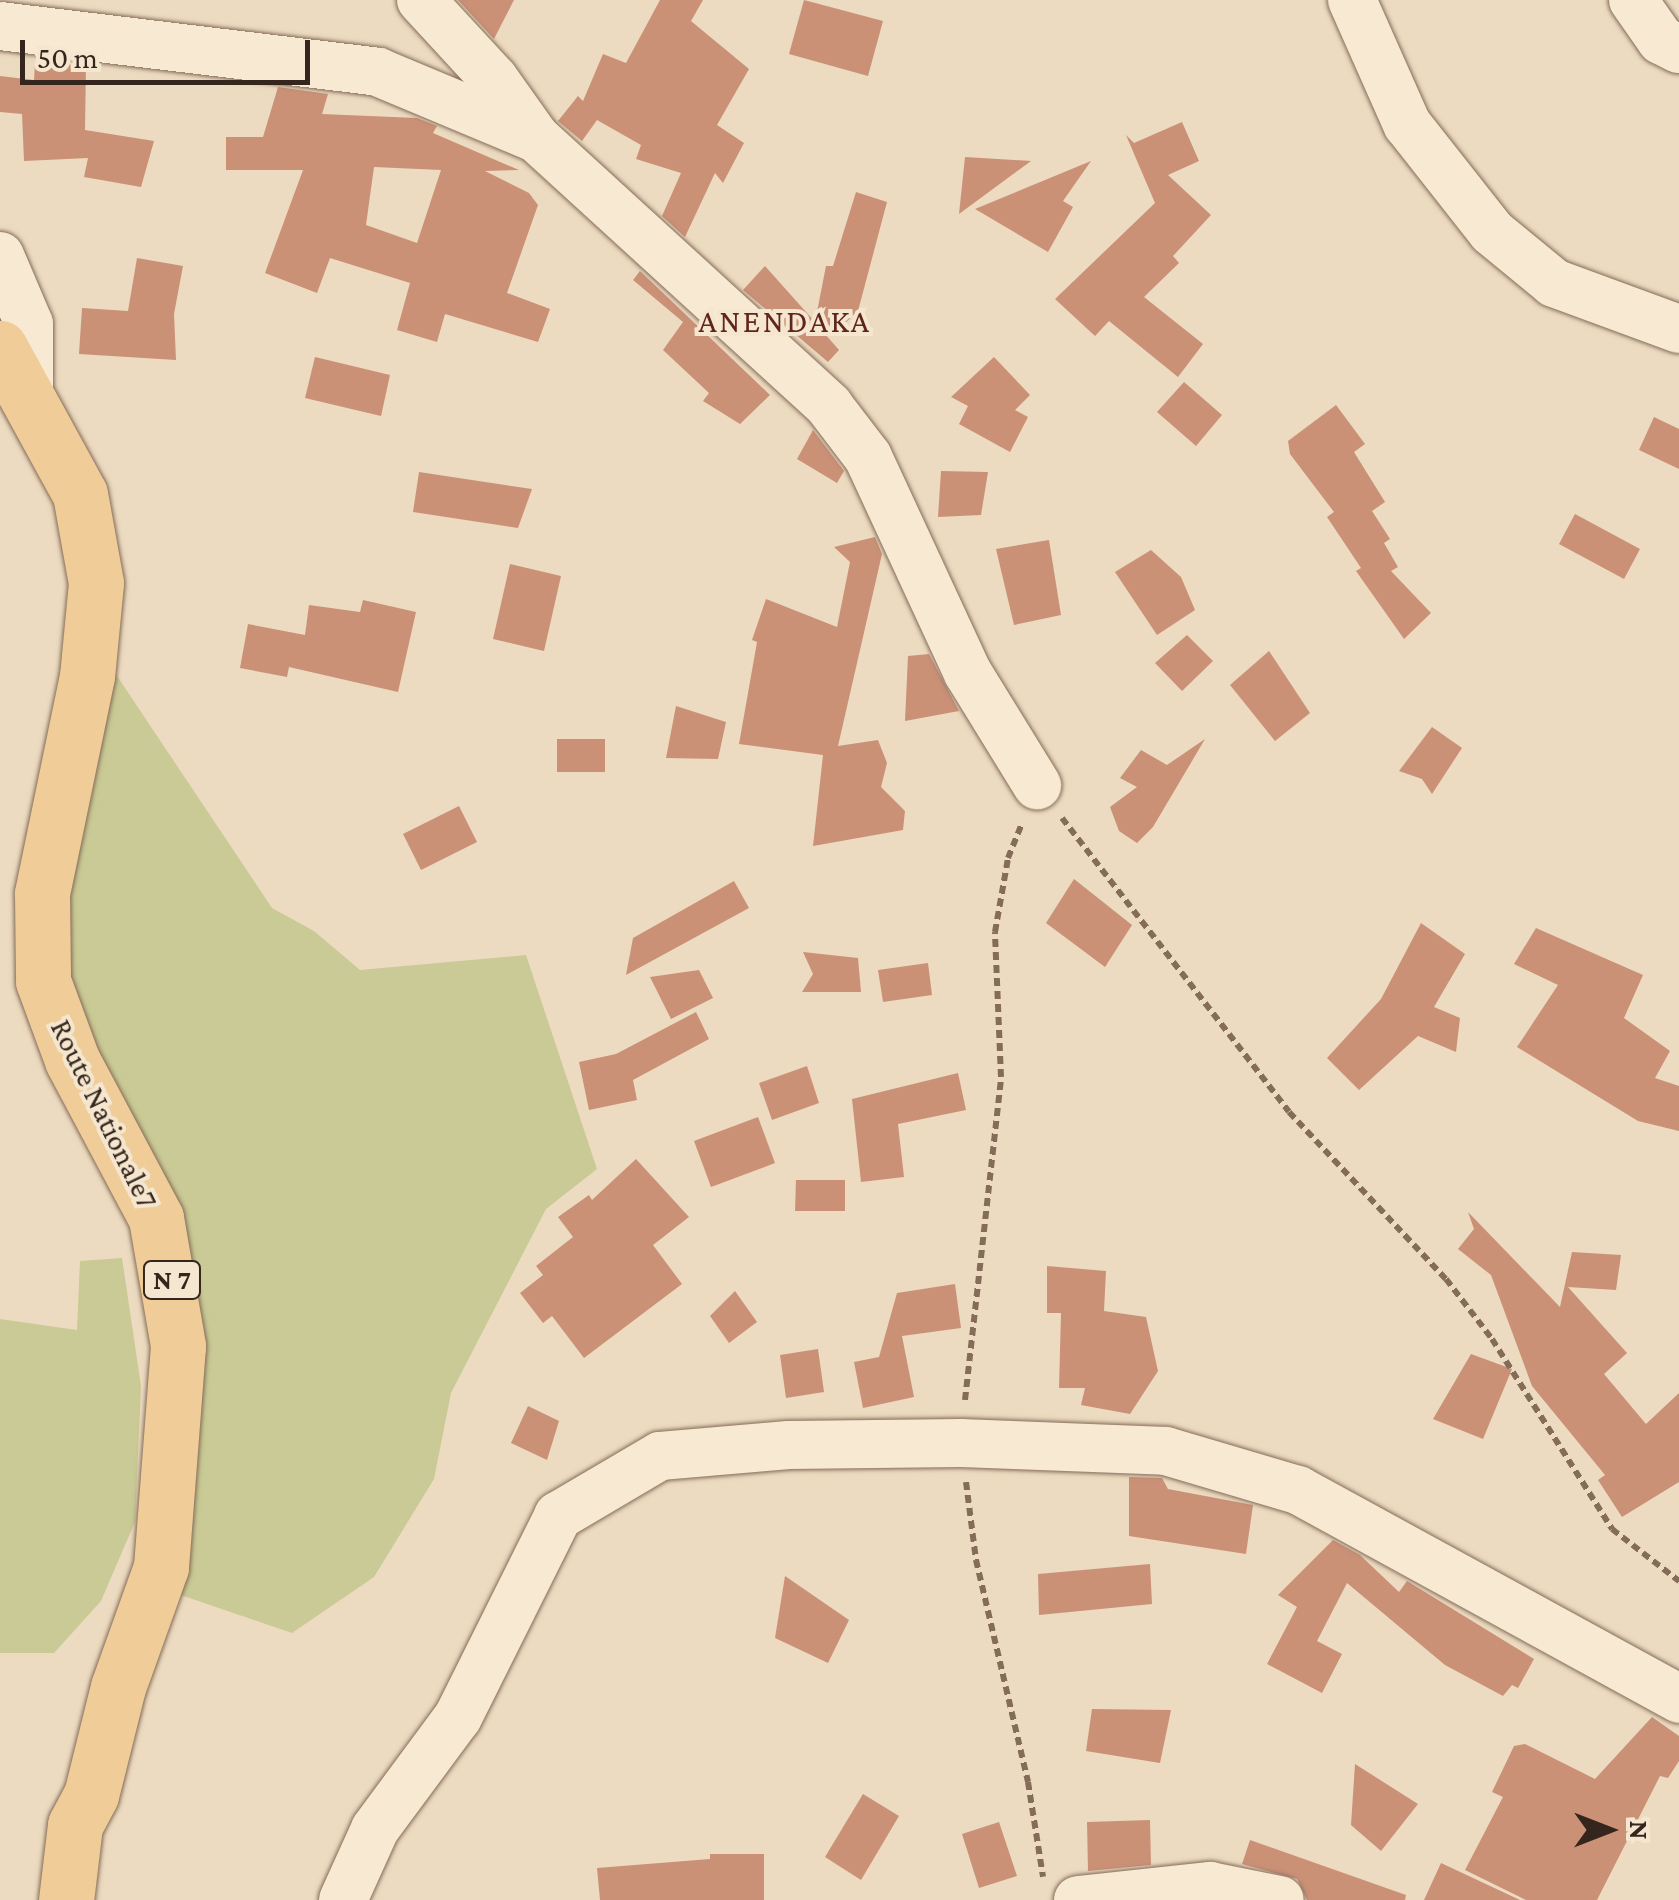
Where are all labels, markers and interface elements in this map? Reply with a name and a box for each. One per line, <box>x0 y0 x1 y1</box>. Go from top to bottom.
scale bar <box>25 20 315 82</box>
text: 50 m <box>37 41 98 74</box>
district label: ANENDAKA <box>699 302 871 340</box>
street label: Route Nationale7 <box>43 1014 165 1214</box>
road number: N 7 <box>142 1257 202 1303</box>
north arrow <box>1559 1780 1659 1880</box>
text: N <box>1624 1820 1655 1840</box>

